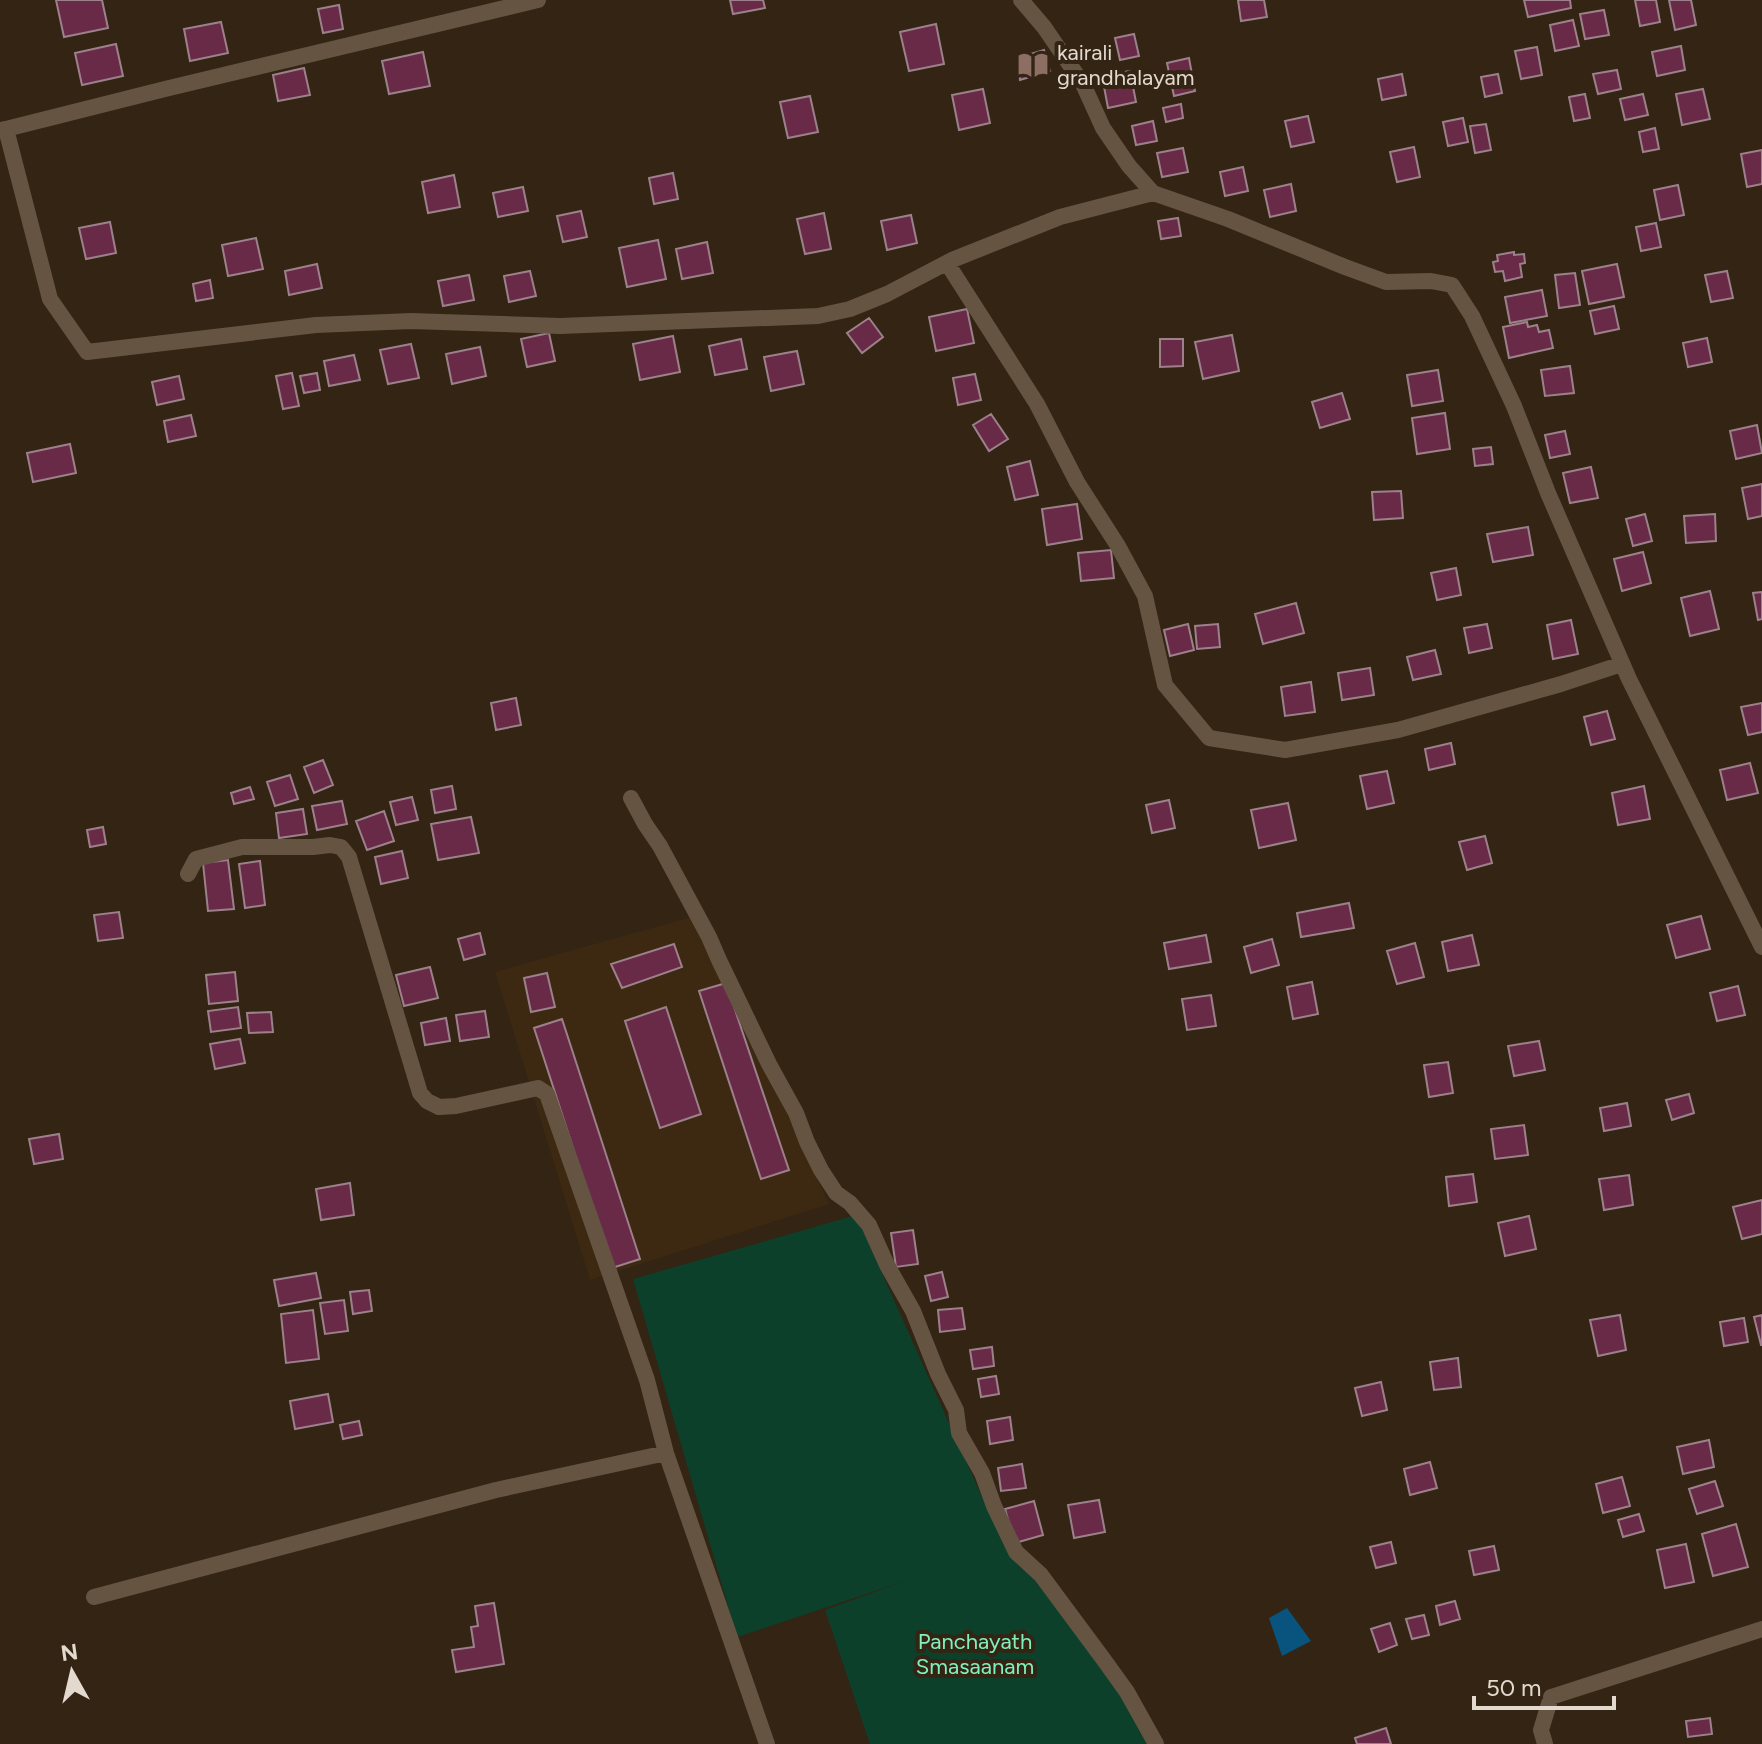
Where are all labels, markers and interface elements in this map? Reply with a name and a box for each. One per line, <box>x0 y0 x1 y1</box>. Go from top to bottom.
place label: kairali grandhalayam <box>1057 39 1194 91</box>
library icon: kairali grandhalayam <box>1016 48 1050 82</box>
park label: Panchayath Smasaanam <box>916 1628 1034 1680</box>
north arrow <box>32 1632 112 1712</box>
text: N <box>59 1638 80 1667</box>
scale bar <box>1474 1660 1614 1710</box>
text: 50 m <box>1486 1673 1542 1702</box>

